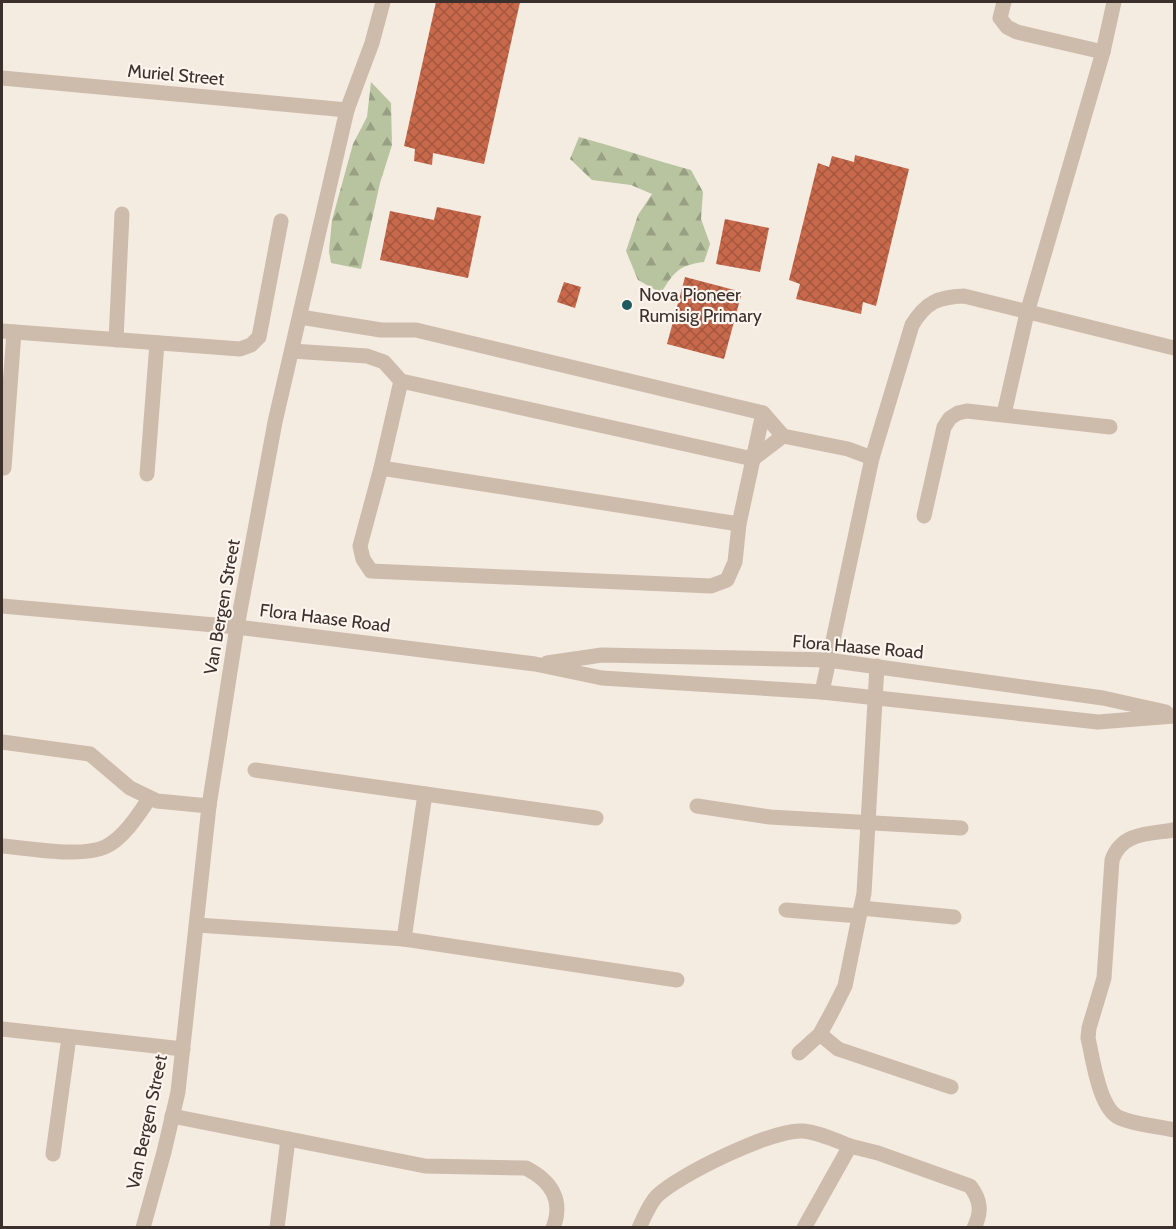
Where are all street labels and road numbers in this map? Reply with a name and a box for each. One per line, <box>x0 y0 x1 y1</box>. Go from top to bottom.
street label: Muriel Street <box>127 60 225 90</box>
street label: Van Bergen Street <box>199 538 245 676</box>
street label: Flora Haase Road <box>259 599 391 637</box>
street label: Flora Haase Road <box>792 630 924 664</box>
street label: Van Bergen Street <box>122 1053 172 1191</box>

